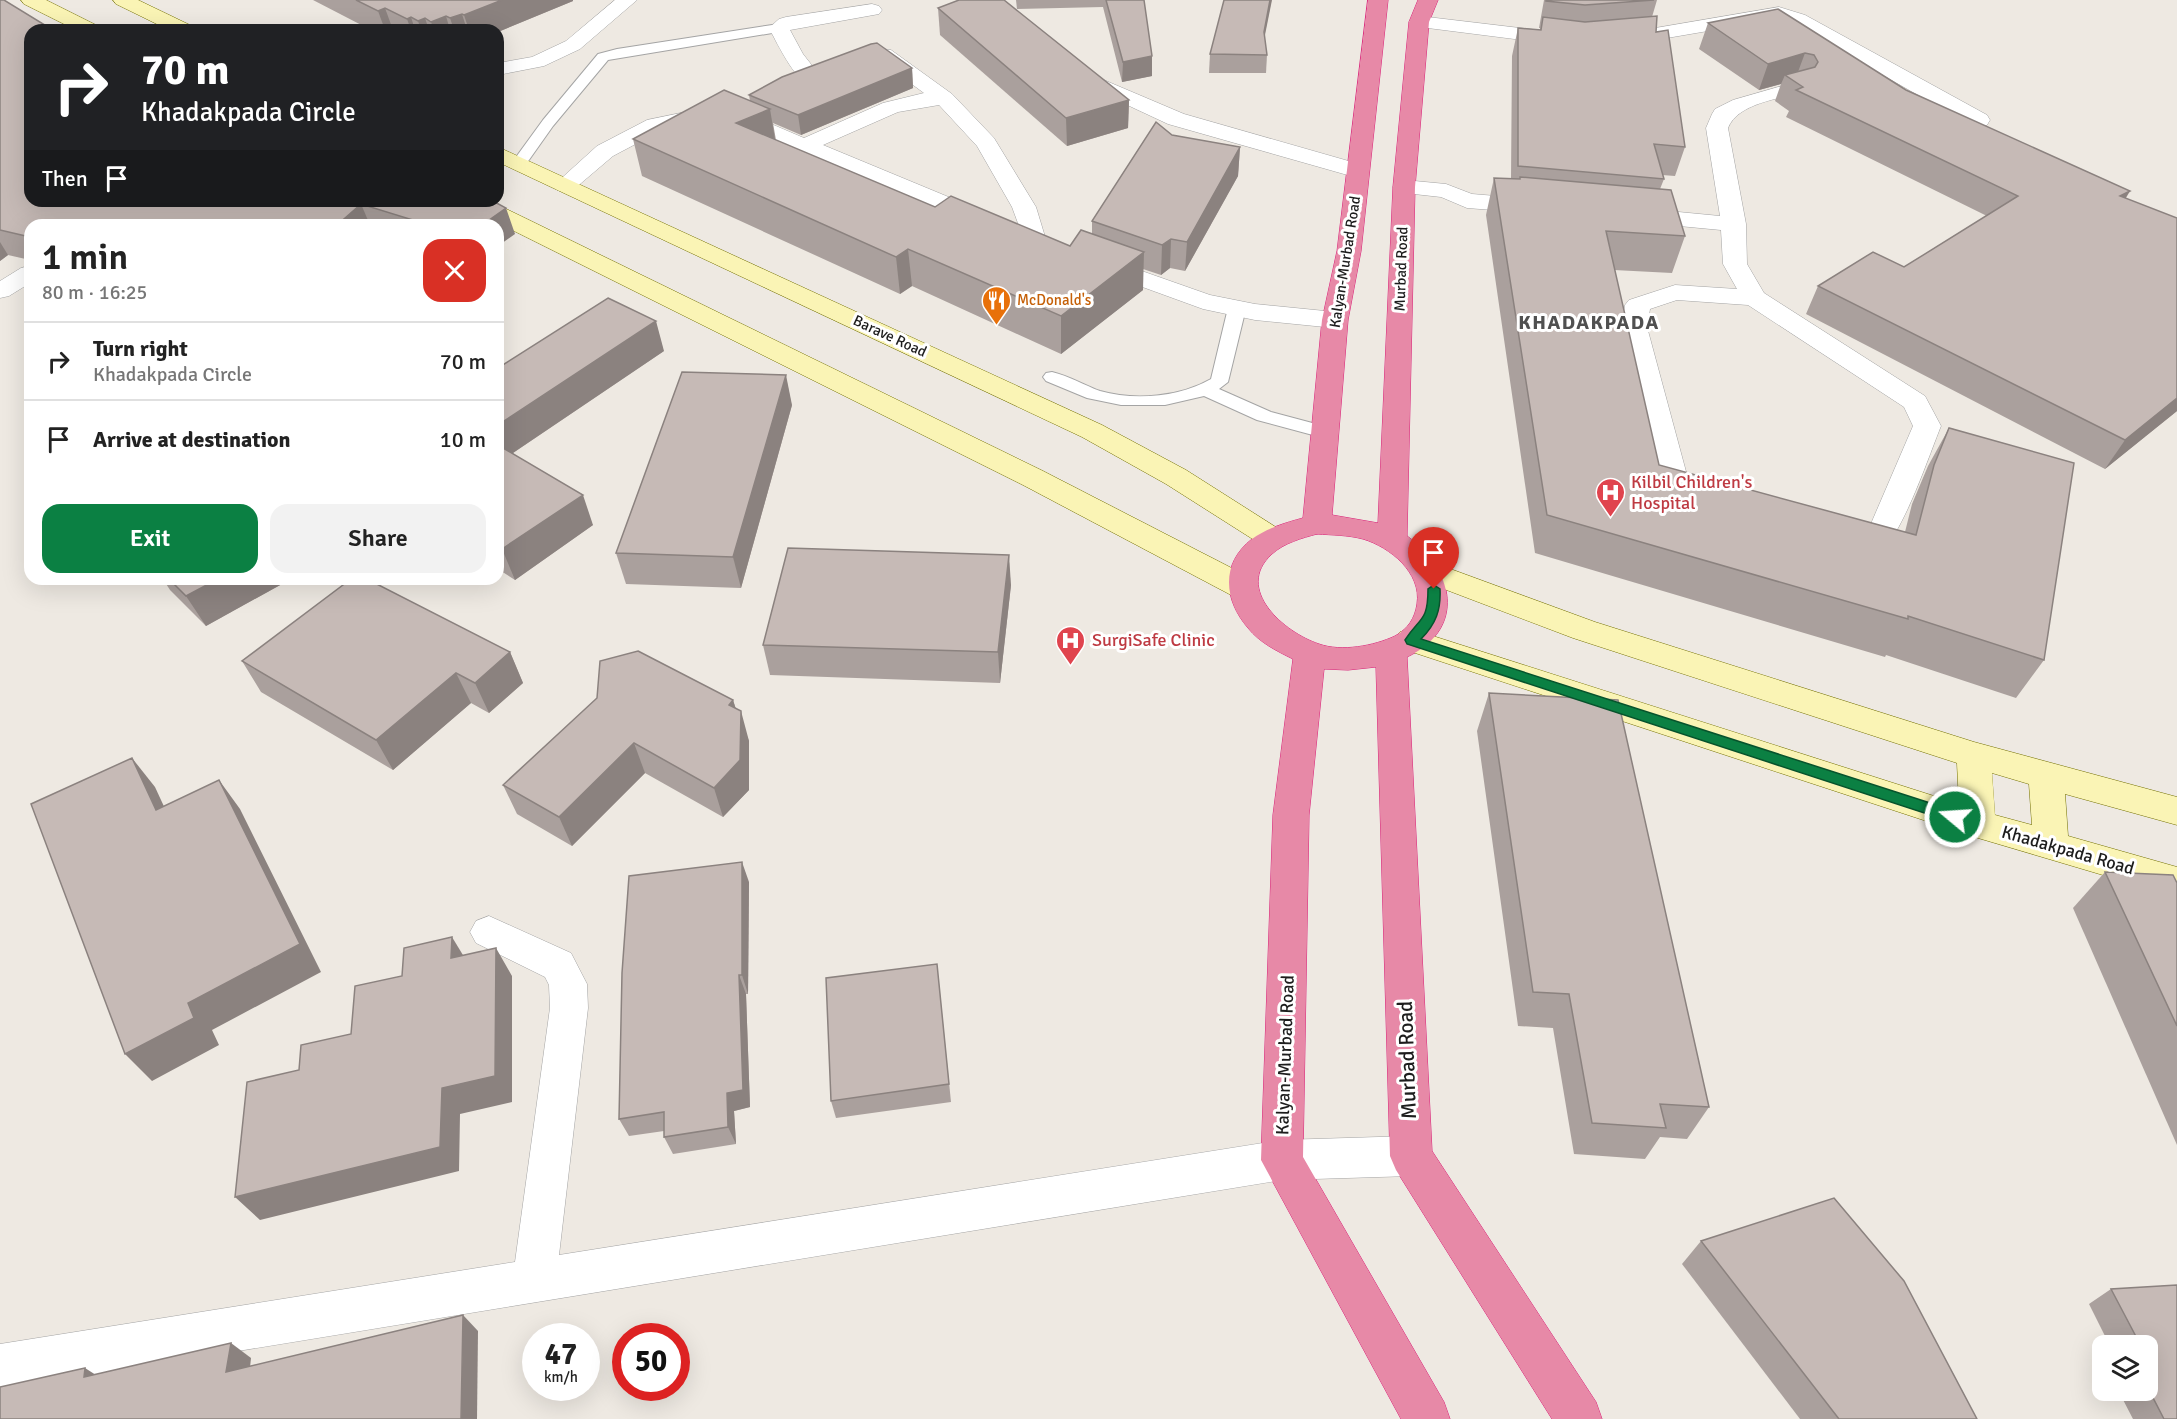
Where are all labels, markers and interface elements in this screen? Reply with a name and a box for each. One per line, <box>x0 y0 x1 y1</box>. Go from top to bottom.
text: 70 m <box>141 45 230 96</box>
icon: right <box>42 48 120 126</box>
text: Khadakpada Circle <box>141 96 356 129</box>
icon: arrive <box>100 162 133 195</box>
text: Then <box>42 165 88 192</box>
street label: Kalyan-Murbad Road <box>1326 195 1364 329</box>
street label: Murbad Road <box>1391 226 1411 312</box>
text: 1 min <box>42 235 128 280</box>
button: close <box>423 239 486 302</box>
text: 80 m · 16:25 <box>42 280 147 305</box>
restaurant icon: McDonald's <box>980 284 1012 326</box>
place label: McDonald's <box>1017 291 1092 309</box>
district label: KHADAKPADA <box>1518 310 1660 335</box>
street label: Barave Road <box>850 311 930 361</box>
text: Turn right <box>93 335 188 362</box>
icon: right <box>42 345 75 378</box>
text: 70 m <box>440 348 486 375</box>
text: Khadakpada Circle <box>93 362 252 387</box>
icon: arrive <box>42 423 75 456</box>
text: Arrive at destination <box>93 426 290 453</box>
text: 10 m <box>440 426 486 453</box>
place label: Kilbil Children's Hospital <box>1631 471 1753 514</box>
hospital icon: Kilbil Children's Hospital <box>1594 476 1626 518</box>
button: Exit <box>42 504 258 573</box>
button: Share <box>270 504 486 573</box>
pin <box>1408 527 1459 589</box>
icon: arrive <box>1417 536 1450 569</box>
hospital icon: SurgiSafe Clinic <box>1055 624 1087 666</box>
place label: SurgiSafe Clinic <box>1092 629 1215 651</box>
position arrow <box>1923 785 1987 849</box>
street label: Khadakpada Road <box>1999 821 2137 879</box>
street label: Kalyan-Murbad Road <box>1271 975 1299 1135</box>
street label: Murbad Road <box>1392 1000 1422 1120</box>
speed limit sign: 50 <box>612 1323 690 1401</box>
map controls <box>2092 1335 2158 1401</box>
button: layers <box>2092 1335 2158 1401</box>
text: 47 <box>545 1336 577 1373</box>
text: km/h <box>544 1368 578 1386</box>

